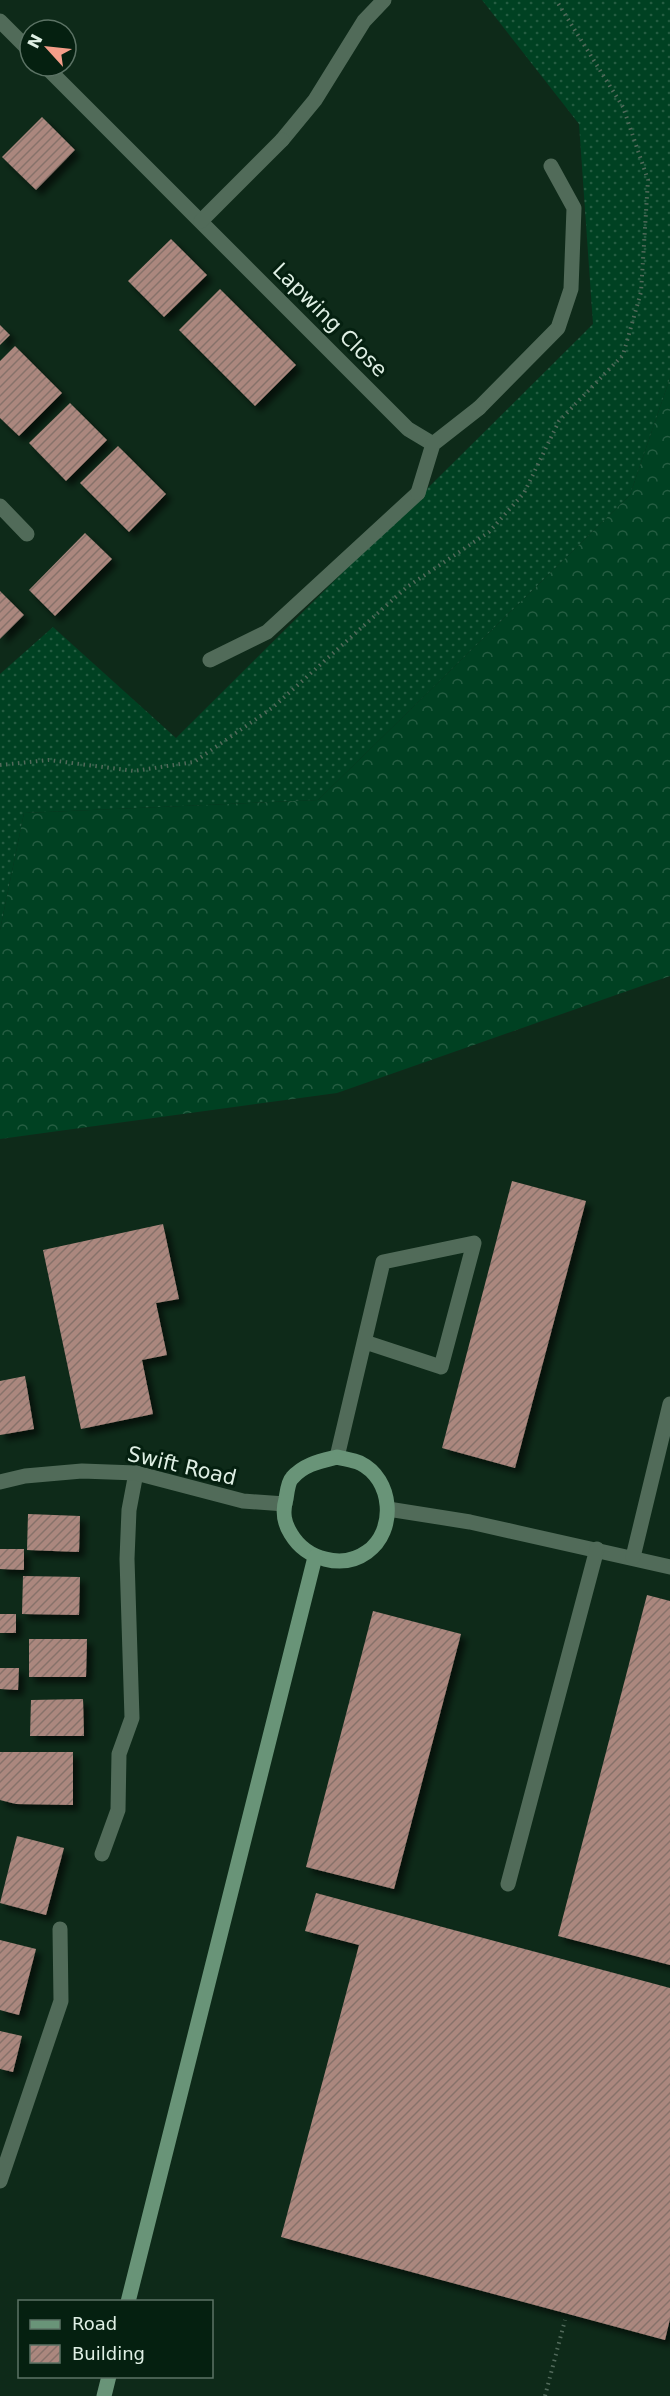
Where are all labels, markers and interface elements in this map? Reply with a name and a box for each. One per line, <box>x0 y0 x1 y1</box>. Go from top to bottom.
north arrow <box>18 18 78 78</box>
text: N <box>24 31 47 52</box>
street label: Lapwing Close <box>268 258 392 382</box>
street label: Swift Road <box>125 1442 239 1490</box>
legend <box>18 2300 213 2378</box>
text: Road <box>72 2313 117 2334</box>
text: Building <box>72 2343 145 2364</box>

